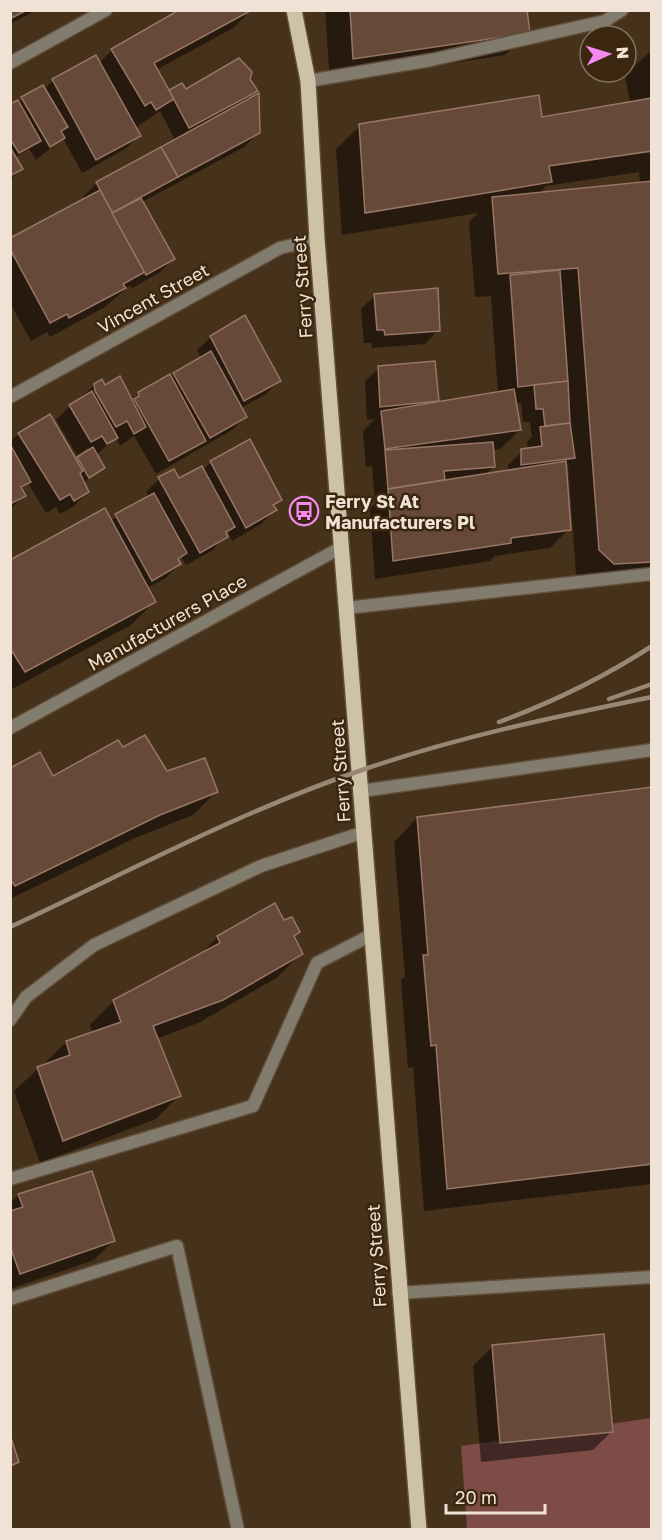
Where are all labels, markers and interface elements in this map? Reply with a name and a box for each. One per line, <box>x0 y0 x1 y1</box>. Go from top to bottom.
north arrow <box>578 24 638 84</box>
text: N <box>613 46 633 60</box>
street label: Ferry Street <box>287 235 317 339</box>
street label: Vincent Street <box>93 258 213 338</box>
place label: Ferry St At Manufacturers Pl <box>325 490 475 533</box>
bus stop icon: Ferry St At Manufacturers Pl <box>288 495 320 527</box>
street label: Manufacturers Place <box>84 569 250 675</box>
street label: Ferry Street <box>325 719 355 823</box>
street label: Ferry Street <box>361 1204 391 1308</box>
scale bar <box>446 1477 545 1515</box>
text: 20 m <box>455 1486 497 1508</box>

